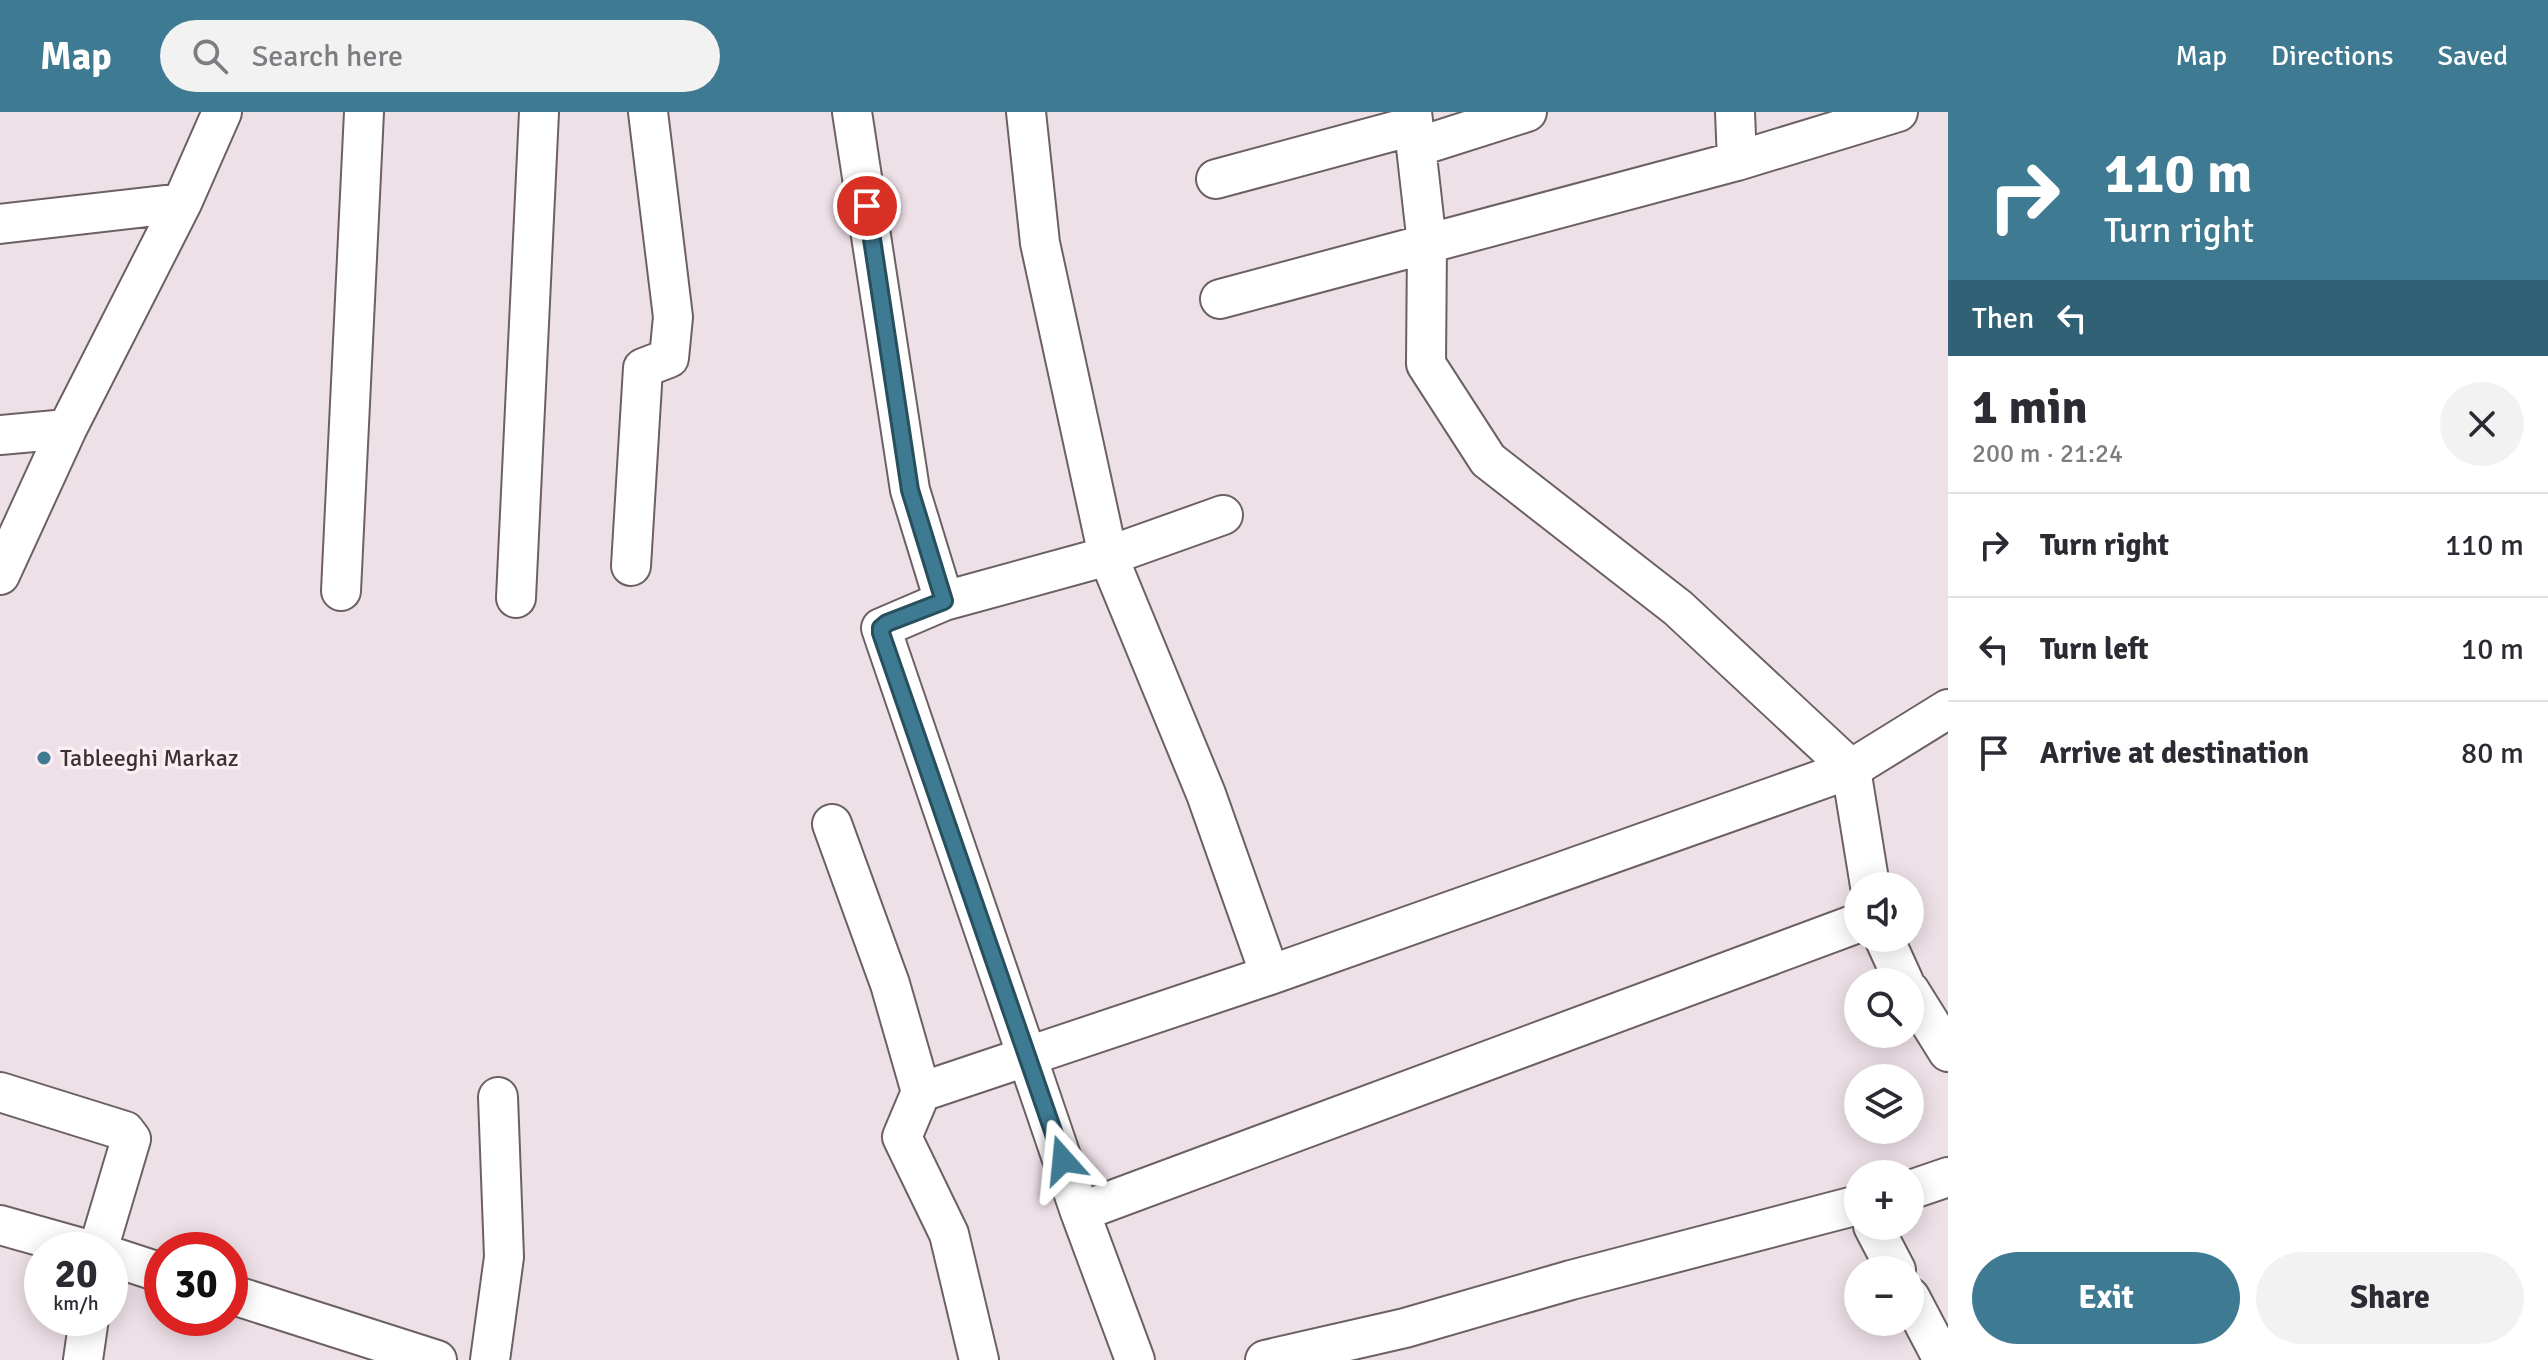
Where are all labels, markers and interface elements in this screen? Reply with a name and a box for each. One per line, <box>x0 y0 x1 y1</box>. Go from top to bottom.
search box <box>160 20 720 92</box>
text: Map <box>40 33 112 80</box>
icon: search <box>188 34 232 78</box>
text: Search here <box>252 38 403 75</box>
text: Map <box>2175 39 2227 73</box>
text: Directions <box>2271 39 2393 73</box>
text: Saved <box>2437 39 2508 73</box>
text: 110 m <box>2104 139 2252 208</box>
icon: right <box>1972 144 2076 248</box>
pin <box>833 172 901 240</box>
icon: arrive <box>845 184 889 228</box>
text: Turn right <box>2104 208 2254 253</box>
icon: left <box>2050 296 2094 340</box>
text: Then <box>1972 300 2034 337</box>
text: 1 min <box>1972 378 2088 437</box>
button: close <box>2440 382 2524 466</box>
text: 200 m · 21:24 <box>1972 438 2123 470</box>
icon: right <box>1972 523 2016 567</box>
text: Turn right <box>2040 527 2169 564</box>
text: 110 m <box>2445 527 2524 564</box>
icon: left <box>1972 627 2016 671</box>
text: Turn left <box>2040 631 2149 668</box>
text: 10 m <box>2461 631 2524 668</box>
icon: arrive <box>1972 731 2016 775</box>
text: Arrive at destination <box>2040 735 2309 772</box>
text: 80 m <box>2461 735 2524 772</box>
place label: Tableeghi Markaz <box>60 743 239 773</box>
marker: Tableeghi Markaz <box>35 749 53 767</box>
map controls <box>1844 872 1924 1336</box>
button: sound <box>1844 872 1924 952</box>
button: search <box>1844 968 1924 1048</box>
button: layers <box>1844 1064 1924 1144</box>
position arrow <box>1021 1118 1105 1202</box>
button: + <box>1844 1160 1924 1240</box>
speed limit sign: 30 <box>144 1232 248 1336</box>
text: 20 <box>54 1249 98 1299</box>
button: Exit <box>1972 1252 2240 1344</box>
button: Share <box>2256 1252 2524 1344</box>
button: − <box>1844 1256 1924 1336</box>
text: km/h <box>53 1291 99 1316</box>

